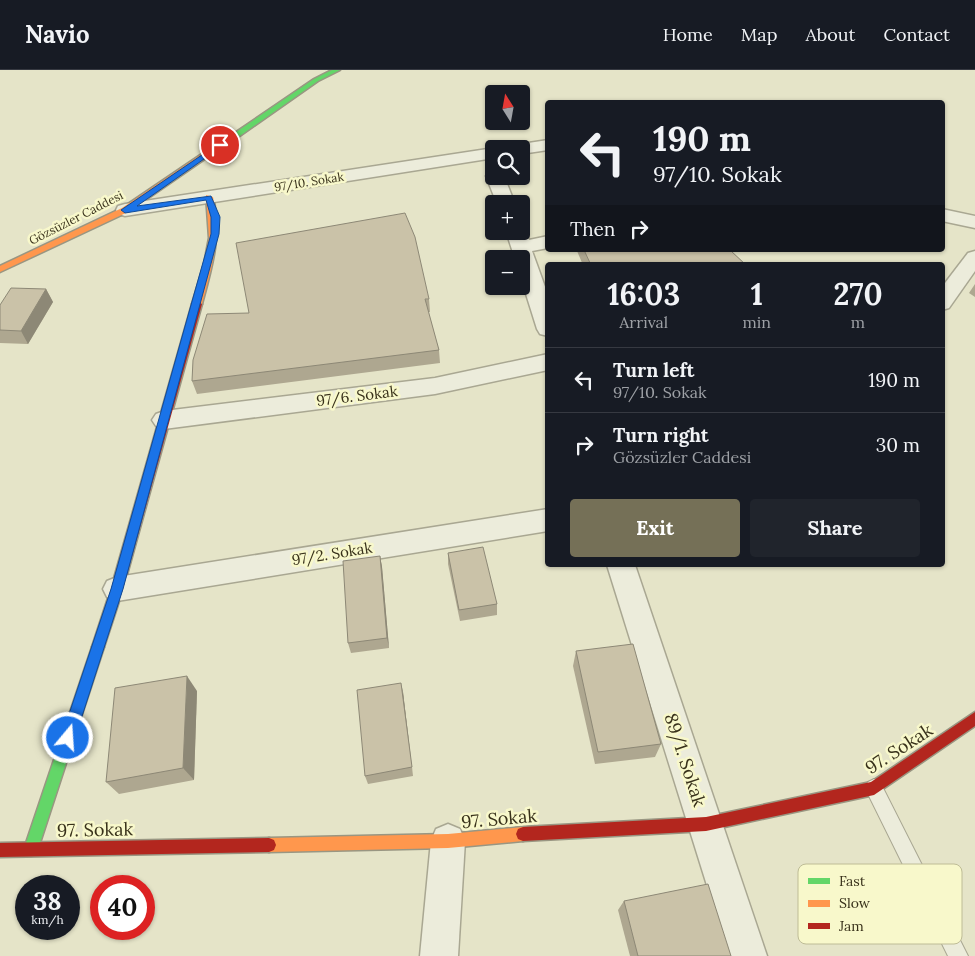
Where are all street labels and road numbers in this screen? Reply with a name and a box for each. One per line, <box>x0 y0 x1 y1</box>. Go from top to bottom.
street label: 97/10. Sokak <box>273 169 345 195</box>
street label: Gözsüzler Caddesi <box>26 187 125 248</box>
street label: 97/6. Sokak <box>315 381 399 411</box>
street label: 97/2. Sokak <box>290 538 374 570</box>
street label: 89/1. Sokak <box>660 710 712 810</box>
street label: 97. Sokak <box>861 718 937 779</box>
street label: 97. Sokak <box>460 804 538 833</box>
street label: 97. Sokak <box>57 817 134 842</box>

